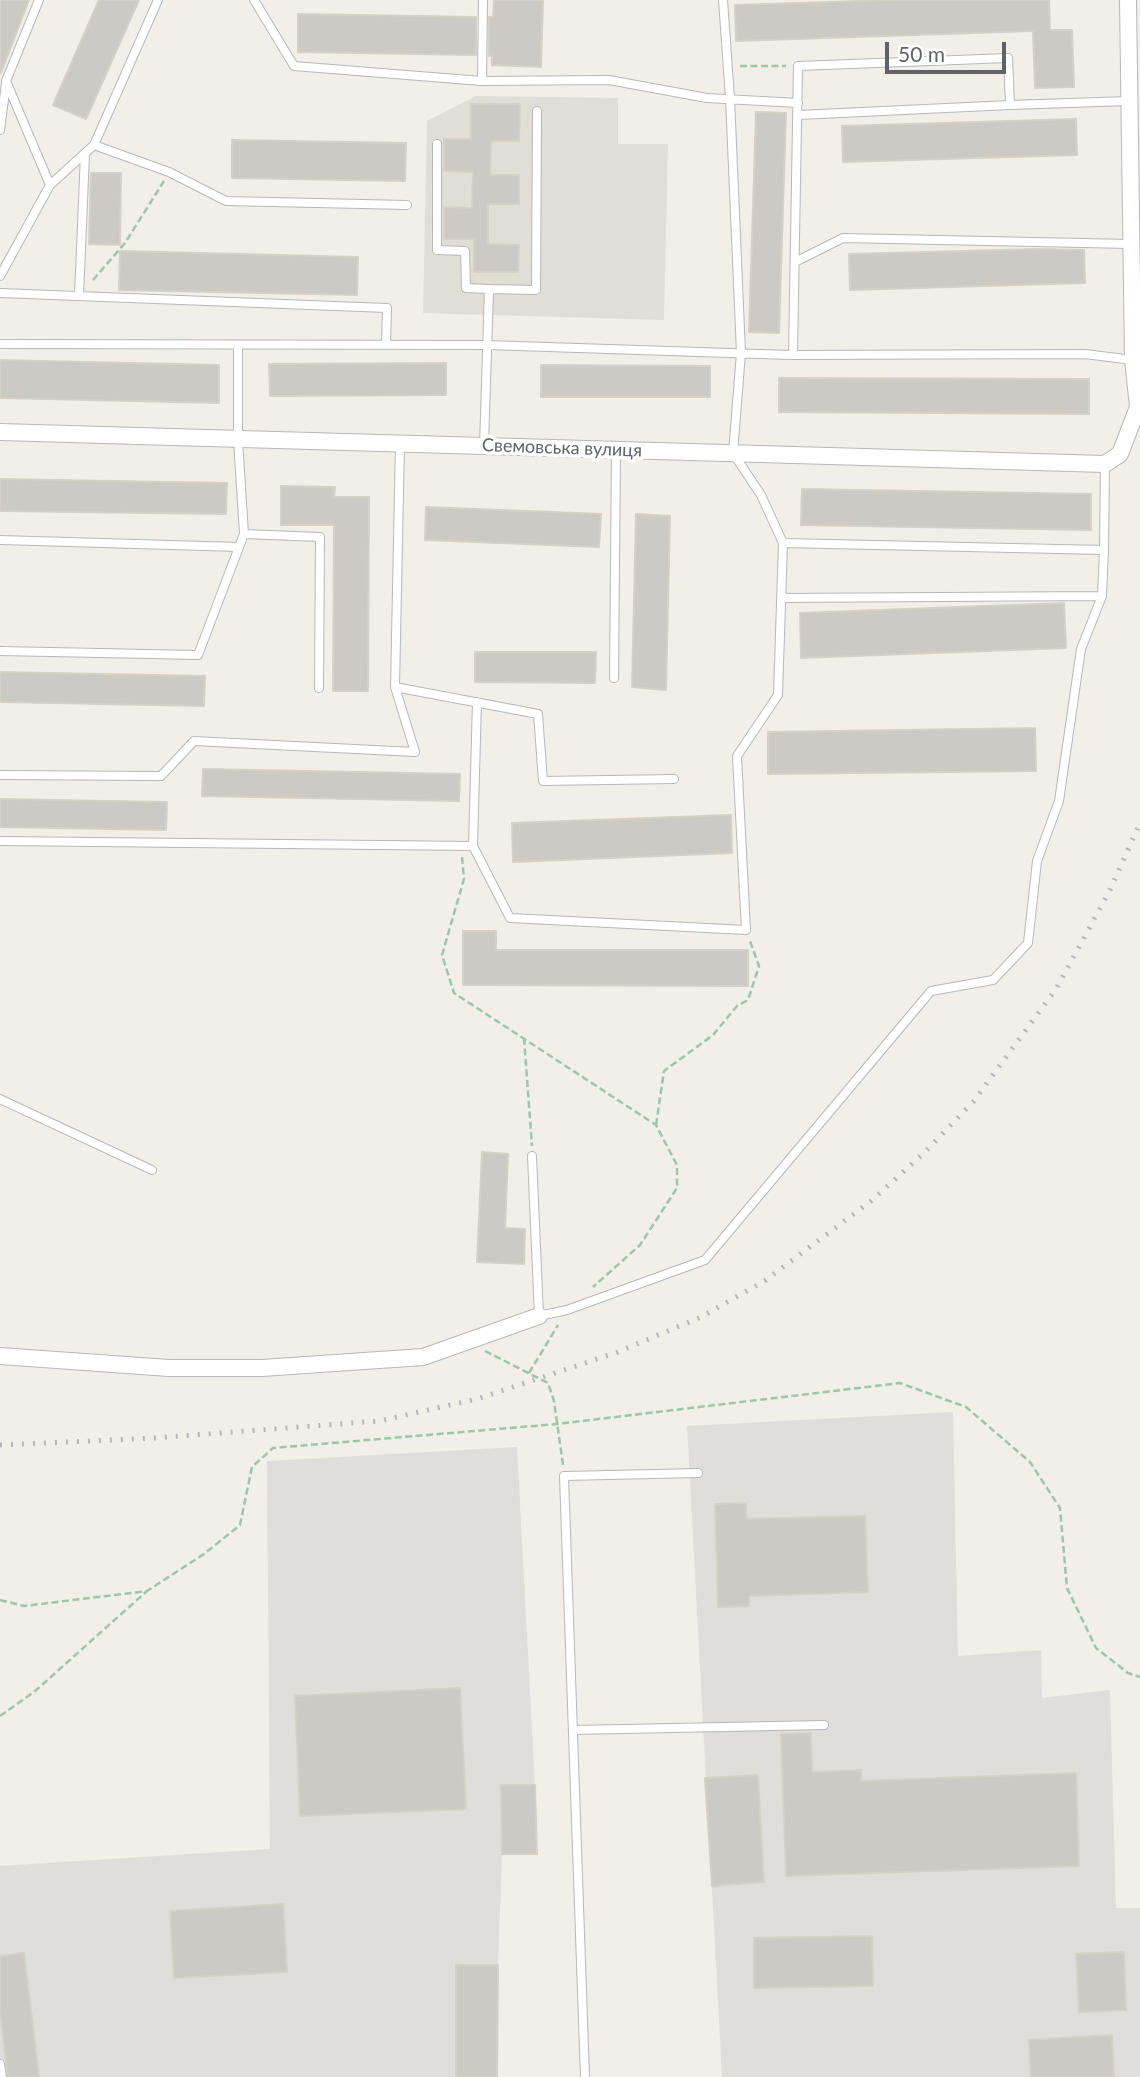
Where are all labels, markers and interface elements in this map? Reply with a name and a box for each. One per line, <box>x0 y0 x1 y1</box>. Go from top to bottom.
scale bar <box>888 28 1009 72</box>
text: 50 m <box>898 41 945 66</box>
street label: Свемовська вулиця <box>482 434 642 462</box>

